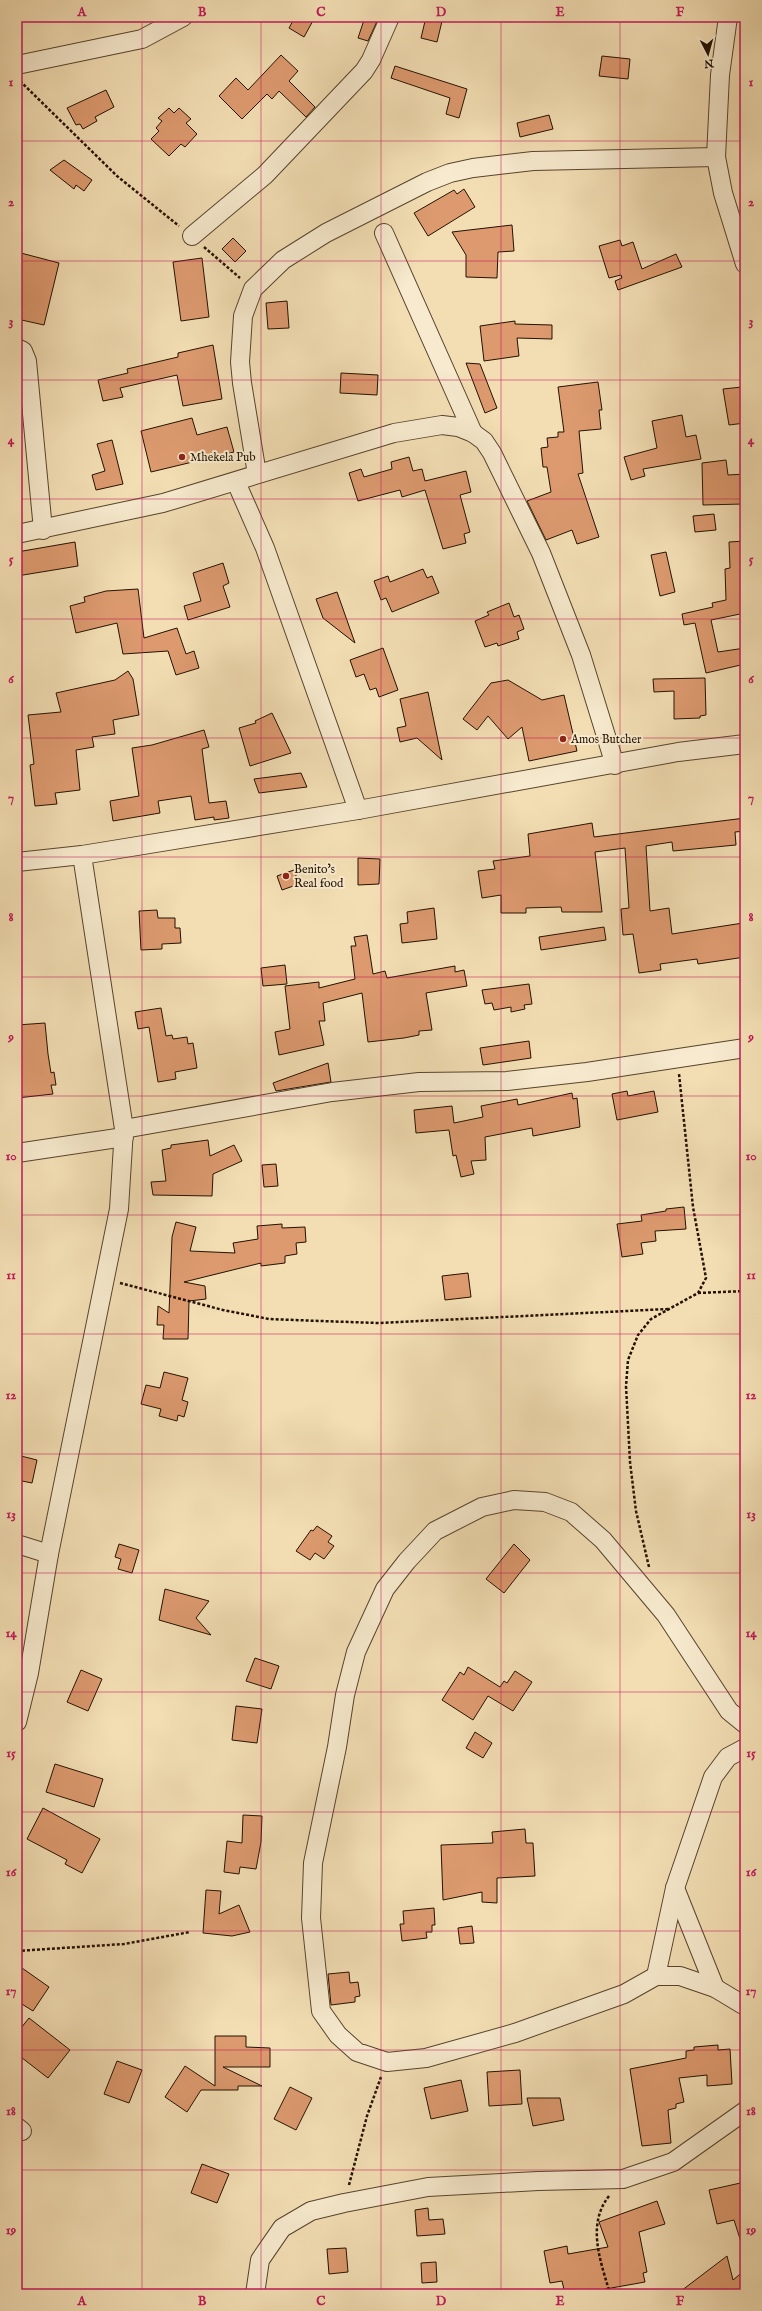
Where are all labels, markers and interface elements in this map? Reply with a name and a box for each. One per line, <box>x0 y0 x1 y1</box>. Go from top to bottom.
text: A <box>77 4 88 21</box>
text: B <box>198 4 207 21</box>
text: C <box>316 4 326 21</box>
text: D <box>436 4 447 21</box>
text: E <box>555 4 565 21</box>
text: F <box>676 4 685 21</box>
north arrow <box>688 34 728 74</box>
text: N <box>703 55 715 70</box>
text: 1 <box>9 74 14 91</box>
text: 1 <box>749 74 754 91</box>
text: 2 <box>8 194 14 211</box>
text: 2 <box>748 194 754 211</box>
text: 3 <box>9 313 14 330</box>
text: 3 <box>749 313 754 330</box>
text: 4 <box>8 432 15 449</box>
text: 4 <box>748 432 755 449</box>
place label: Mhekela Pub <box>190 450 256 465</box>
marker: Mhekela Pub <box>177 452 187 462</box>
text: 5 <box>9 551 14 568</box>
text: 5 <box>749 551 754 568</box>
text: 6 <box>8 671 14 688</box>
text: 6 <box>748 671 754 688</box>
place label: Amos Butcher <box>570 732 642 747</box>
marker: Amos Butcher <box>558 734 568 744</box>
text: 7 <box>8 790 14 807</box>
text: 7 <box>748 790 754 807</box>
place label: Benito's Real food <box>294 862 344 891</box>
marker: Benito's Real food <box>281 871 291 881</box>
text: 8 <box>8 909 14 926</box>
text: 8 <box>748 909 754 926</box>
text: 9 <box>7 1029 14 1046</box>
text: 9 <box>747 1029 754 1046</box>
text: 10 <box>5 1148 17 1165</box>
text: 10 <box>745 1148 757 1165</box>
text: 11 <box>6 1267 16 1284</box>
text: 11 <box>746 1267 756 1284</box>
text: 12 <box>6 1387 16 1404</box>
text: 12 <box>746 1387 756 1404</box>
text: 13 <box>6 1506 16 1523</box>
text: 13 <box>746 1506 756 1523</box>
text: 14 <box>5 1625 17 1642</box>
text: 14 <box>745 1625 757 1642</box>
text: 15 <box>6 1745 16 1762</box>
text: 15 <box>746 1745 756 1762</box>
text: 16 <box>6 1864 17 1881</box>
text: 16 <box>746 1864 757 1881</box>
text: 17 <box>6 1983 16 2000</box>
text: 17 <box>746 1983 756 2000</box>
text: 18 <box>6 2103 16 2120</box>
text: 18 <box>746 2103 756 2120</box>
text: 19 <box>6 2222 17 2239</box>
text: 19 <box>746 2222 757 2239</box>
text: A <box>77 2293 88 2310</box>
text: B <box>198 2293 207 2310</box>
text: C <box>316 2293 326 2310</box>
text: D <box>436 2293 447 2310</box>
text: E <box>555 2293 565 2310</box>
text: F <box>676 2293 685 2310</box>

